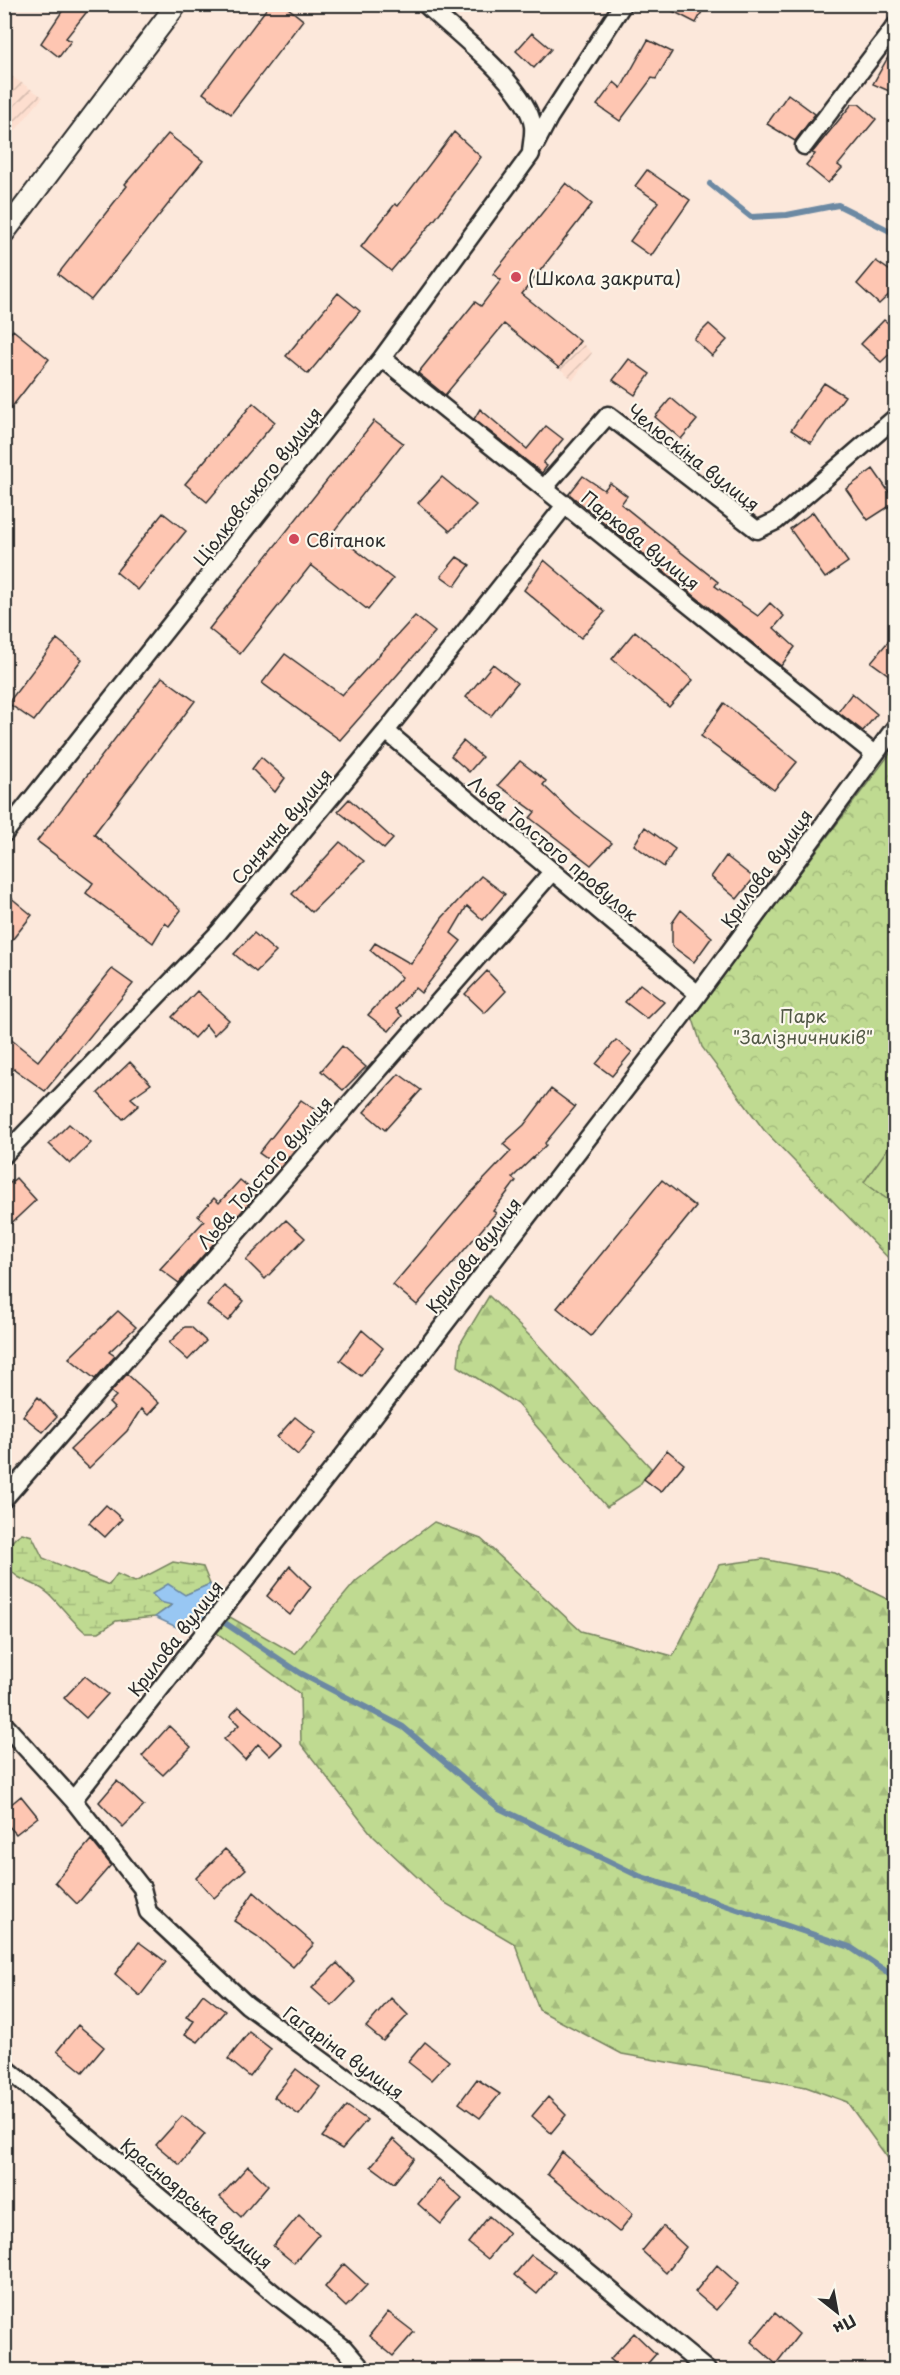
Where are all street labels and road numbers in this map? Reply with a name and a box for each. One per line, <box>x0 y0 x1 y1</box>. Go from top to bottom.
street label: Челюскіна вулиця <box>622 397 766 517</box>
street label: Ціолковського вулиця <box>186 401 328 571</box>
street label: Паркова вулиця <box>576 484 706 596</box>
street label: Сонячна вулиця <box>224 762 338 890</box>
street label: Льва Толстого провулок <box>463 769 645 927</box>
street label: Крилова вулиця <box>714 803 818 933</box>
street label: Льва Толстого вулиця <box>190 1090 338 1254</box>
street label: Крилова вулиця <box>419 1191 527 1319</box>
street label: Крилова вулиця <box>121 1574 229 1702</box>
street label: Гагаріна вулиця <box>278 1999 410 2105</box>
street label: Красноярська вулиця <box>115 2131 279 2275</box>

